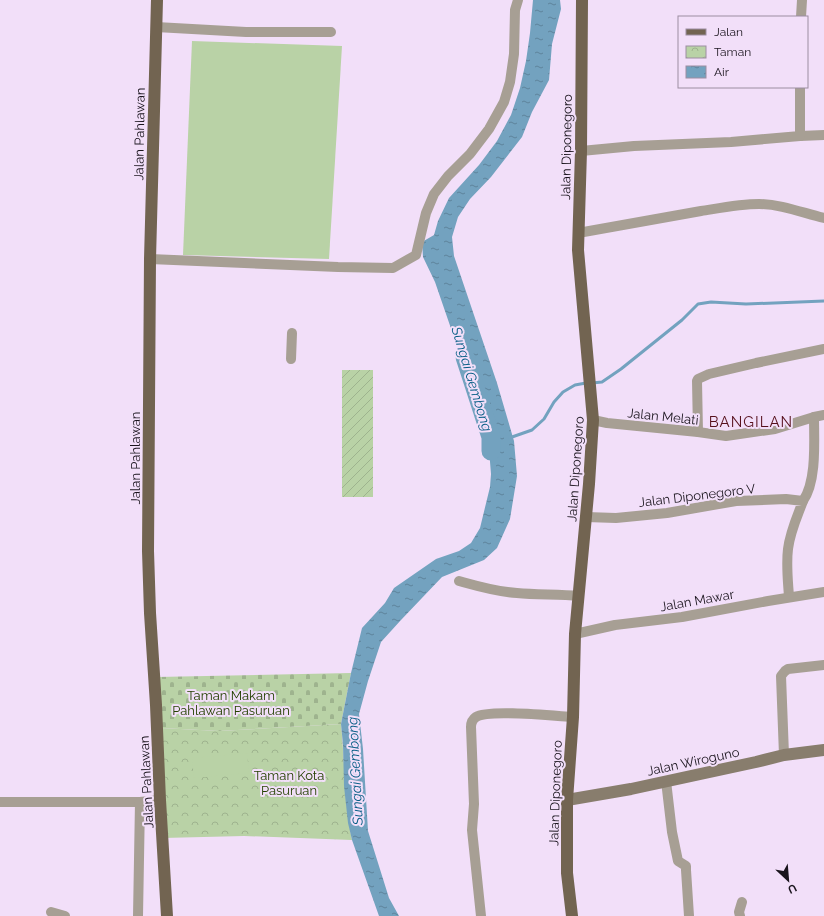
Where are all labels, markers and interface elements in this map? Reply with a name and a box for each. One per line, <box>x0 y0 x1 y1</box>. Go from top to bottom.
legend <box>678 16 808 88</box>
text: Jalan <box>714 25 743 39</box>
text: Taman <box>714 45 751 59</box>
text: Air <box>714 65 730 79</box>
street label: Jalan Pahlawan <box>131 87 148 181</box>
street label: Jalan Diponegoro <box>558 94 575 200</box>
water label: Sungai Gembong <box>448 324 496 433</box>
street label: Jalan Melati <box>627 405 699 428</box>
street label: Jalan Pahlawan <box>128 412 143 504</box>
district label: BANGILAN <box>709 413 793 431</box>
street label: Jalan Diponegoro <box>564 416 587 522</box>
street label: Jalan Diponegoro V <box>638 481 756 510</box>
street label: Jalan Mawar <box>659 587 736 614</box>
park label: Taman Makam Pahlawan Pasuruan <box>172 688 290 718</box>
water label: Sungai Gembong <box>344 716 366 827</box>
street label: Jalan Pahlawan <box>137 735 156 829</box>
street label: Jalan Diponegoro <box>546 740 565 846</box>
street label: Jalan Wiroguno <box>646 744 741 779</box>
park label: Taman Kota Pasuruan <box>254 768 324 798</box>
north arrow <box>768 860 808 900</box>
text: U <box>786 881 799 896</box>

